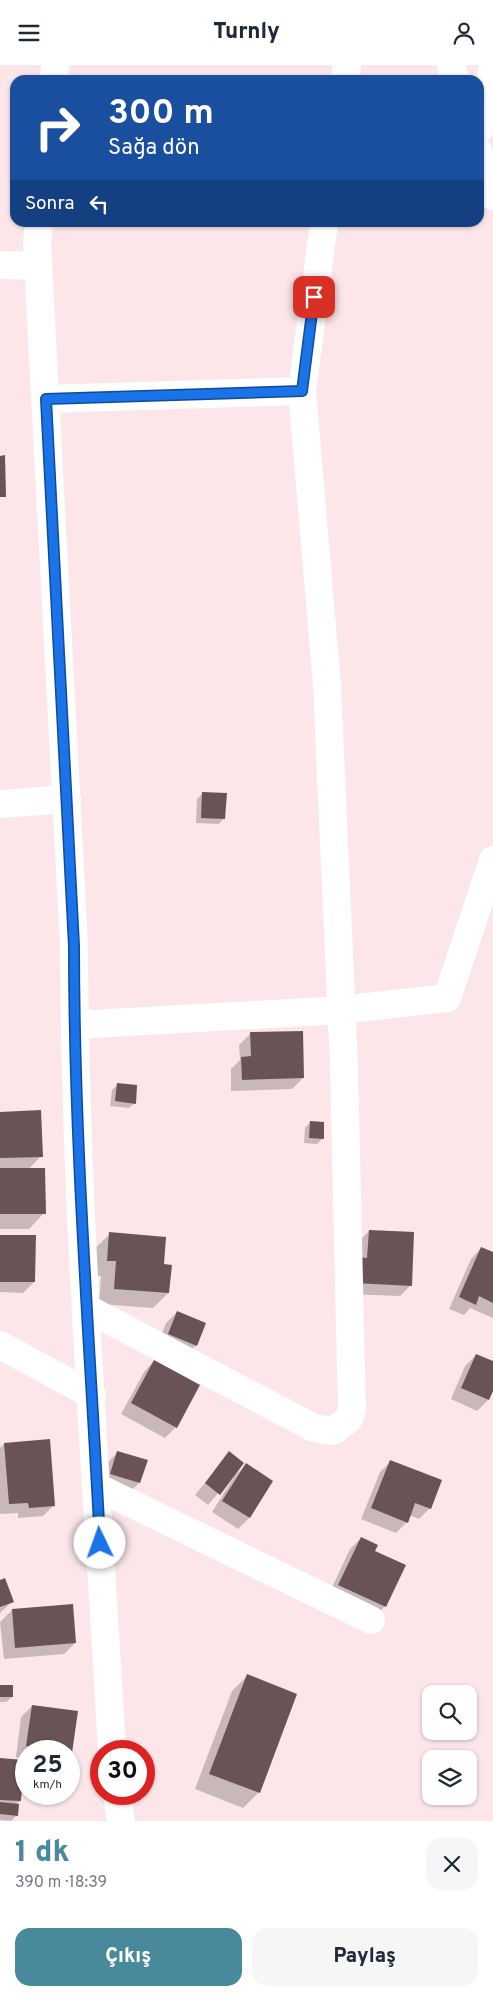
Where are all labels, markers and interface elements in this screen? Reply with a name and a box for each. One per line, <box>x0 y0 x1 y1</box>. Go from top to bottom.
icon: menu <box>15 19 43 47</box>
text: Turnly <box>213 19 280 46</box>
icon: person <box>450 19 478 47</box>
text: 300 m <box>108 92 214 136</box>
icon: right <box>25 95 90 160</box>
text: Sağa dön <box>108 135 200 162</box>
icon: left <box>85 190 113 218</box>
text: Sonra <box>25 192 75 216</box>
pin <box>293 276 335 318</box>
icon: arrive <box>300 283 328 311</box>
position arrow <box>73 1516 125 1568</box>
map controls <box>422 1685 477 1805</box>
button: search <box>422 1685 477 1740</box>
speed limit sign: 30 <box>90 1740 155 1805</box>
text: 25 <box>32 1750 63 1782</box>
button: layers <box>422 1750 477 1805</box>
text: km/h <box>33 1777 62 1793</box>
text: 1 dk <box>15 1835 69 1872</box>
button: close <box>426 1838 478 1890</box>
text: 390 m · 18:39 <box>15 1873 107 1893</box>
button: Çıkış <box>15 1928 242 1986</box>
button: Paylaş <box>252 1928 478 1986</box>

